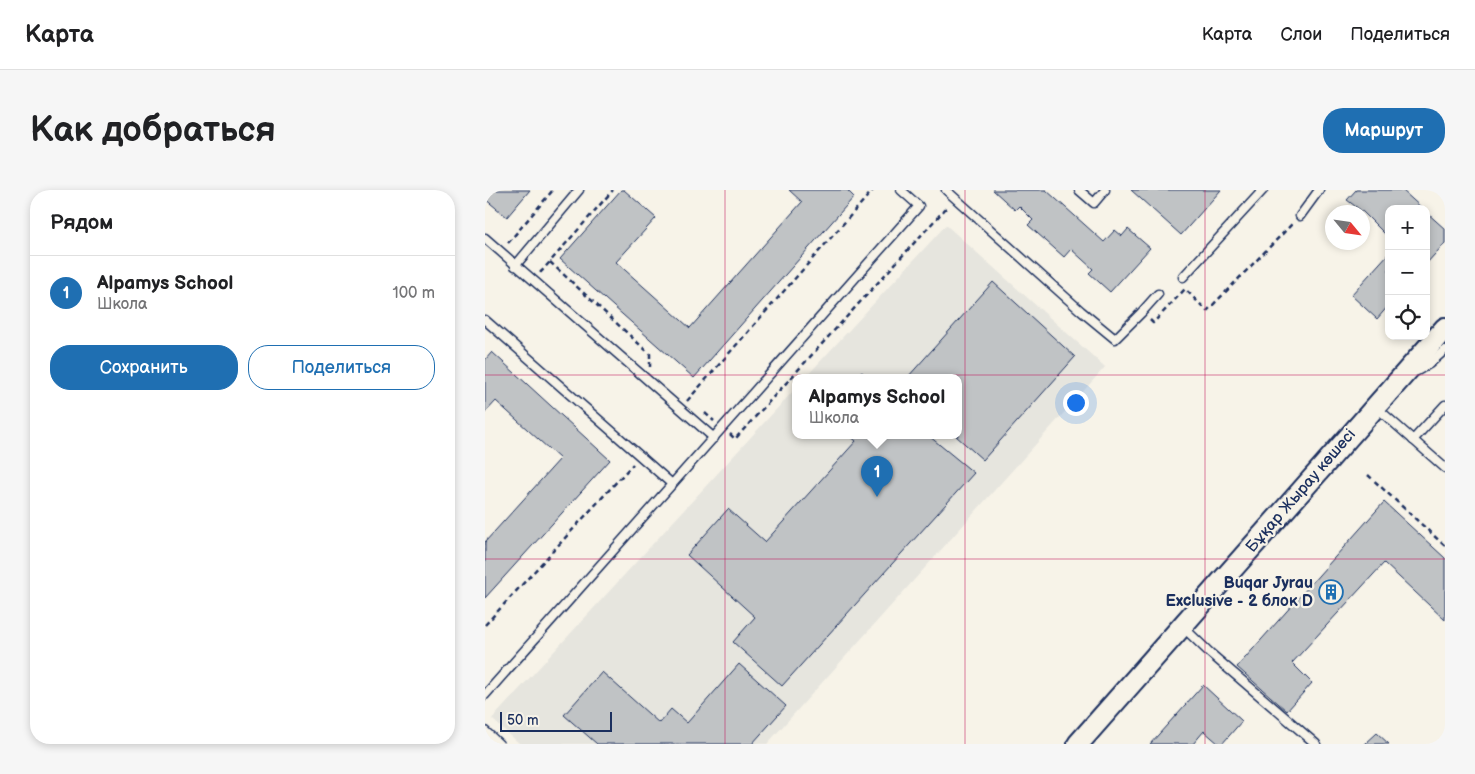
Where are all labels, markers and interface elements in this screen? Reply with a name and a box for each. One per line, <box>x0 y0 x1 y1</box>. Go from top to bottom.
text: Карта <box>25 20 94 49</box>
text: Карта <box>1202 24 1252 45</box>
text: Слои <box>1280 24 1322 45</box>
text: Поделиться <box>1350 24 1450 45</box>
button: Маршрут <box>1323 108 1445 153</box>
text: Как добраться <box>30 109 276 152</box>
north arrow <box>1325 205 1370 250</box>
map controls <box>1385 205 1430 340</box>
button: + <box>1385 205 1430 250</box>
text: Рядом <box>50 210 113 235</box>
button: − <box>1385 250 1430 295</box>
text: Alpamys School <box>97 272 233 295</box>
text: 1 <box>63 284 69 303</box>
text: 100 m <box>392 284 435 303</box>
text: Школа <box>97 295 147 314</box>
button: locate <box>1385 295 1430 340</box>
button: Сохранить <box>50 345 238 390</box>
button: Поделиться <box>248 345 435 390</box>
popup <box>792 374 962 439</box>
text: Alpamys School <box>809 386 945 409</box>
your location <box>1063 390 1089 416</box>
text: Школа <box>809 409 859 428</box>
street label: Бұқар Жырау көшесі <box>1242 425 1360 557</box>
pin: 1 <box>861 456 893 497</box>
place label: Buqar Jyrau Exclusive - 2 блок D <box>1166 574 1313 611</box>
building icon: Buqar Jyrau Exclusive - 2 блок D <box>1318 579 1344 605</box>
scale bar <box>500 709 613 732</box>
text: 50 m <box>507 712 539 729</box>

